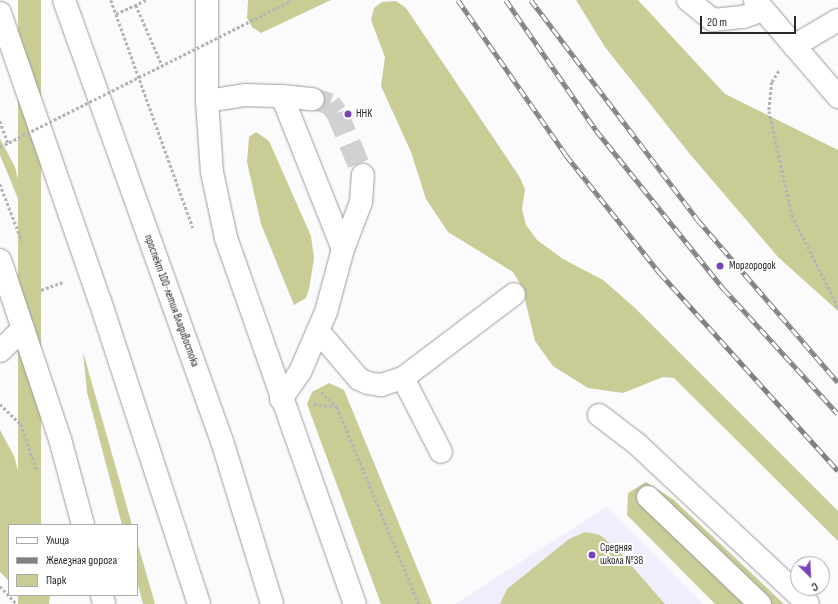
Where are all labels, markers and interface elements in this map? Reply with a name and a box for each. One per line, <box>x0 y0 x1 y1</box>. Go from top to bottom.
scale bar <box>702 8 798 34</box>
text: 20 m <box>707 15 727 30</box>
place label: HHK <box>356 107 372 121</box>
marker: HHK <box>343 109 353 119</box>
street label: проспект 100-летия Владивостока <box>141 233 201 369</box>
place label: Моргородок <box>729 259 776 273</box>
marker: Моргородок <box>714 260 726 272</box>
legend <box>8 524 138 596</box>
text: Улица <box>46 533 69 548</box>
place label: Средняя школа №38 <box>600 542 643 568</box>
marker: Средняя школа №38 <box>587 550 597 560</box>
text: Железная дорога <box>46 553 117 568</box>
north arrow <box>790 556 830 596</box>
text: Парк <box>46 573 66 588</box>
text: С <box>809 579 820 594</box>

